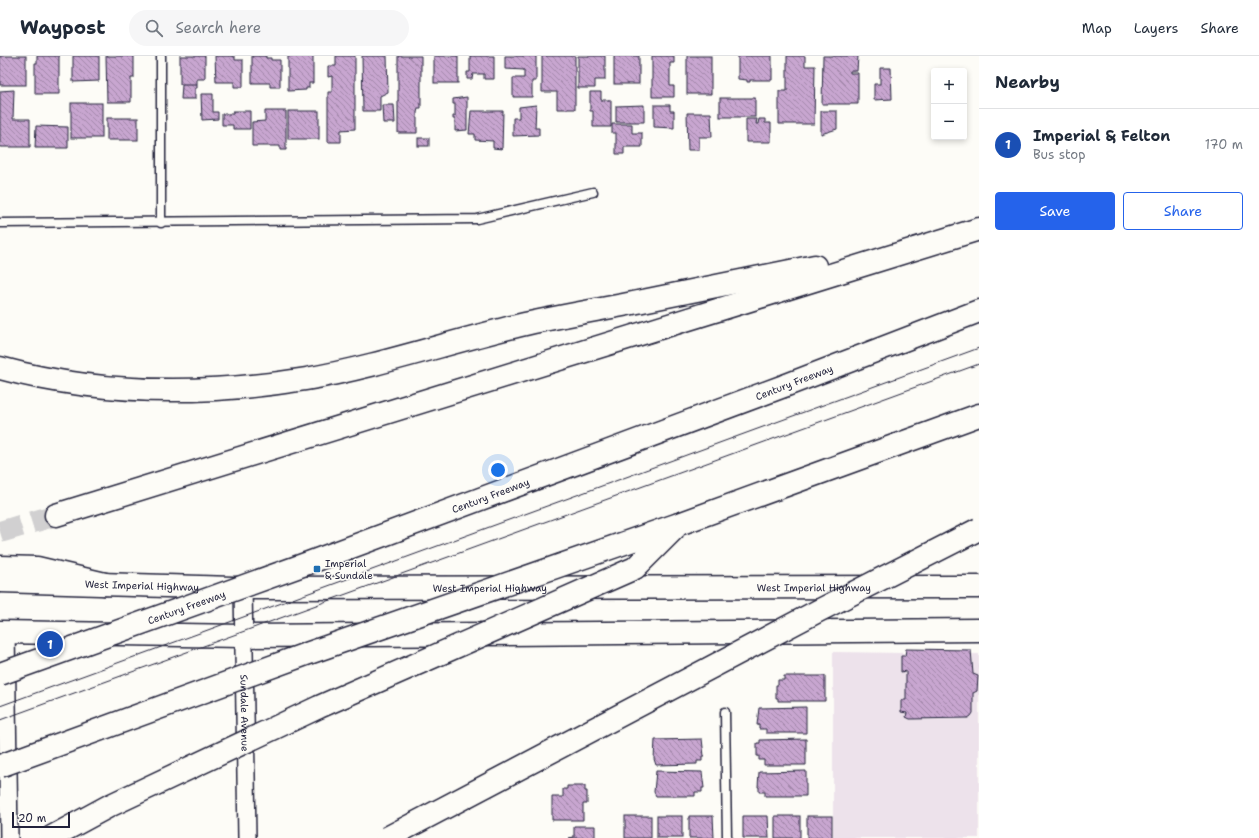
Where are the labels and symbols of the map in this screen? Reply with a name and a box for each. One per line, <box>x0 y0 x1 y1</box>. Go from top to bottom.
street label: Century Freeway <box>754 362 835 403</box>
your location <box>488 460 508 480</box>
street label: Century Freeway <box>450 475 531 516</box>
place label: Imperial & Sundale <box>325 557 373 582</box>
marker: Imperial & Sundale <box>312 564 322 574</box>
street label: West Imperial Highway <box>85 578 200 594</box>
street label: West Imperial Highway <box>757 581 871 594</box>
street label: West Imperial Highway <box>433 582 547 595</box>
street label: Century Freeway <box>146 587 227 627</box>
pin: 1 <box>37 629 63 659</box>
street label: Sundale Avenue <box>237 674 252 752</box>
scale bar <box>12 810 70 829</box>

